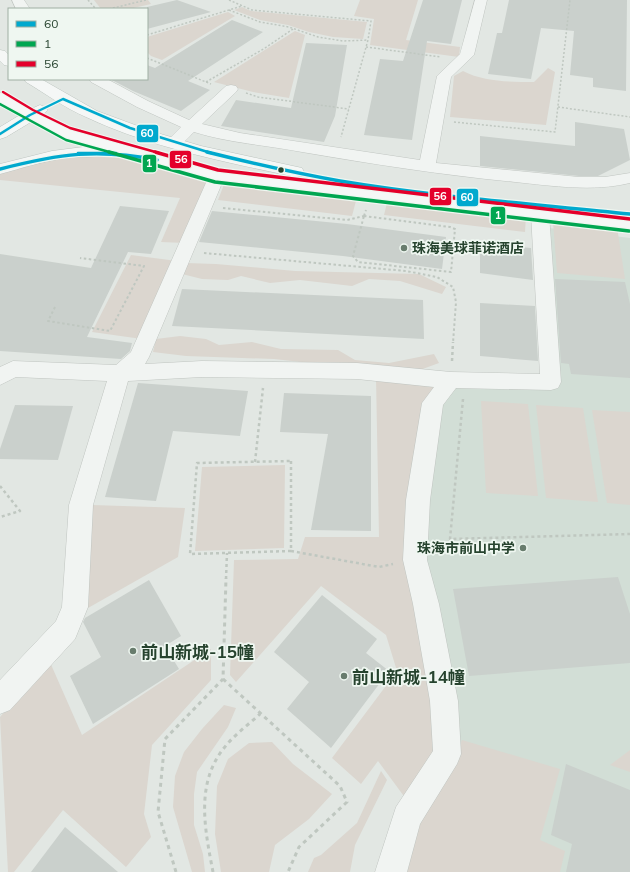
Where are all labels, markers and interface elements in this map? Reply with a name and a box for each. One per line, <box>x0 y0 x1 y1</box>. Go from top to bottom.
legend <box>8 8 148 80</box>
text: 60 <box>44 16 58 31</box>
text: 1 <box>44 36 51 51</box>
text: 56 <box>44 56 58 71</box>
line badge: 60 <box>136 124 159 143</box>
text: 60 <box>140 126 154 140</box>
line badge: 56 <box>169 150 192 169</box>
text: 56 <box>174 152 188 166</box>
line badge: 1 <box>142 154 157 173</box>
text: 1 <box>146 156 153 170</box>
unlabelled marker <box>276 165 286 175</box>
line badge: 56 <box>429 187 452 206</box>
line badge: 60 <box>456 188 479 207</box>
text: 56 <box>433 189 447 203</box>
text: 60 <box>460 190 474 204</box>
line badge: 1 <box>490 206 506 225</box>
text: 1 <box>495 208 502 222</box>
place label: 珠海美球菲诺酒店 <box>412 239 524 257</box>
marker: 珠海美球菲诺酒店 <box>399 243 409 253</box>
place label: 珠海市前山中学 <box>417 539 515 557</box>
marker: 珠海市前山中学 <box>518 543 528 553</box>
place label: 前山新城-15幢 <box>141 641 254 662</box>
marker: 前山新城-15幢 <box>128 646 138 656</box>
place label: 前山新城-14幢 <box>352 666 465 687</box>
marker: 前山新城-14幢 <box>339 671 349 681</box>

